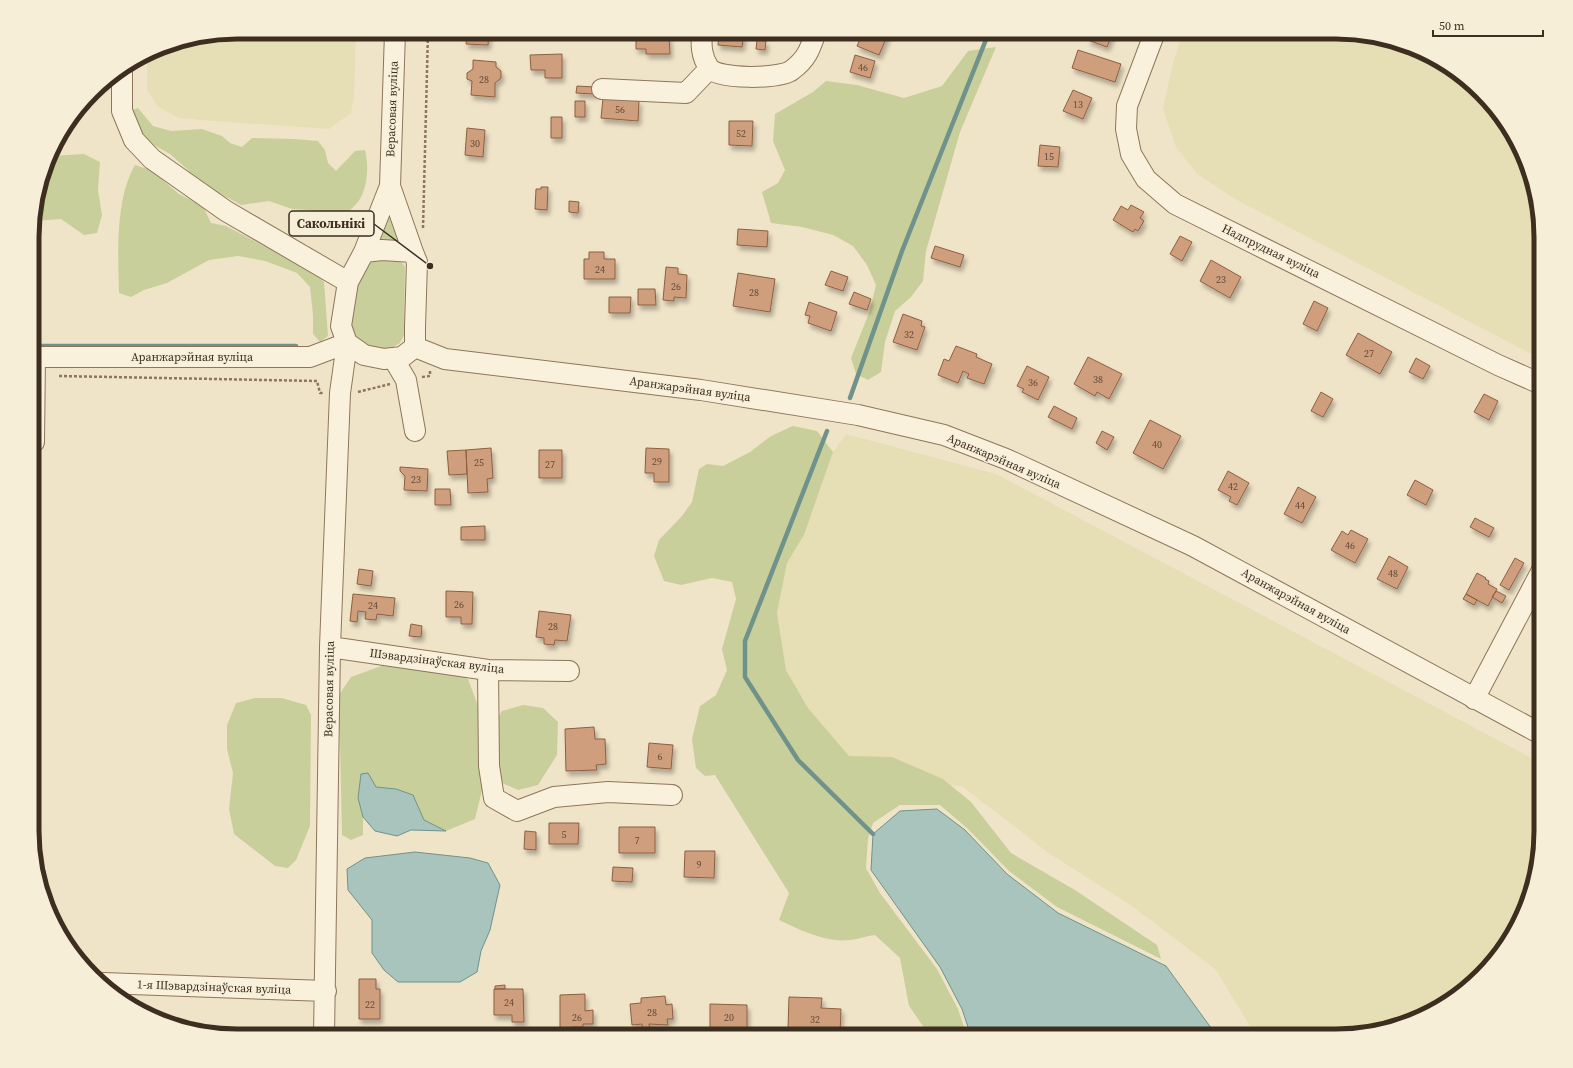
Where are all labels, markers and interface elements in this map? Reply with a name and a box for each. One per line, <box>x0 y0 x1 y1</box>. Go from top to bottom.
scale bar <box>1433 12 1543 38</box>
text: 50 m <box>1439 18 1465 34</box>
street label: Верасовая вуліца <box>382 60 402 157</box>
house number: 46 <box>858 61 868 74</box>
house number: 28 <box>479 73 489 86</box>
house number: 13 <box>1073 98 1083 111</box>
house number: 56 <box>615 103 625 116</box>
house number: 52 <box>736 127 746 140</box>
house number: 30 <box>470 137 480 150</box>
house number: 15 <box>1044 150 1054 163</box>
callout: Сакольнікі <box>289 211 374 236</box>
text: Сакольнікі <box>297 215 365 232</box>
street label: Надпрудная вуліца <box>1219 220 1324 282</box>
house number: 24 <box>595 263 605 276</box>
house number: 23 <box>1216 273 1226 286</box>
house number: 26 <box>671 280 681 293</box>
house number: 28 <box>749 286 759 299</box>
house number: 32 <box>904 328 914 341</box>
house number: 27 <box>1364 347 1374 360</box>
street label: Аранжарэйная вуліца <box>131 349 254 365</box>
street label: Аранжарэйная вуліца <box>628 373 753 406</box>
house number: 38 <box>1093 373 1103 386</box>
house number: 36 <box>1028 376 1038 389</box>
street label: Аранжарэйная вуліца <box>945 430 1064 493</box>
house number: 40 <box>1152 438 1162 451</box>
house number: 29 <box>652 455 662 468</box>
house number: 25 <box>474 456 484 469</box>
house number: 27 <box>545 458 555 471</box>
house number: 23 <box>411 473 421 486</box>
house number: 42 <box>1228 480 1238 493</box>
house number: 44 <box>1295 499 1305 512</box>
house number: 46 <box>1345 539 1355 552</box>
street label: Аранжарэйная вуліца <box>1239 564 1354 638</box>
house number: 48 <box>1388 567 1398 580</box>
house number: 26 <box>454 598 464 611</box>
house number: 24 <box>368 599 378 612</box>
house number: 28 <box>548 620 558 633</box>
street label: Верасовая вуліца <box>320 640 338 737</box>
street label: Шэвардзінаўская вуліца <box>369 645 506 677</box>
house number: 6 <box>658 750 663 763</box>
house number: 5 <box>562 828 567 841</box>
house number: 7 <box>635 834 640 847</box>
house number: 9 <box>697 858 702 871</box>
street label: 1-я Шэвардзінаўская вуліца <box>137 976 292 998</box>
house number: 24 <box>504 996 514 1009</box>
house number: 22 <box>365 998 375 1011</box>
house number: 28 <box>647 1006 657 1019</box>
house number: 26 <box>572 1011 582 1024</box>
house number: 20 <box>724 1011 734 1024</box>
house number: 32 <box>810 1013 820 1026</box>

